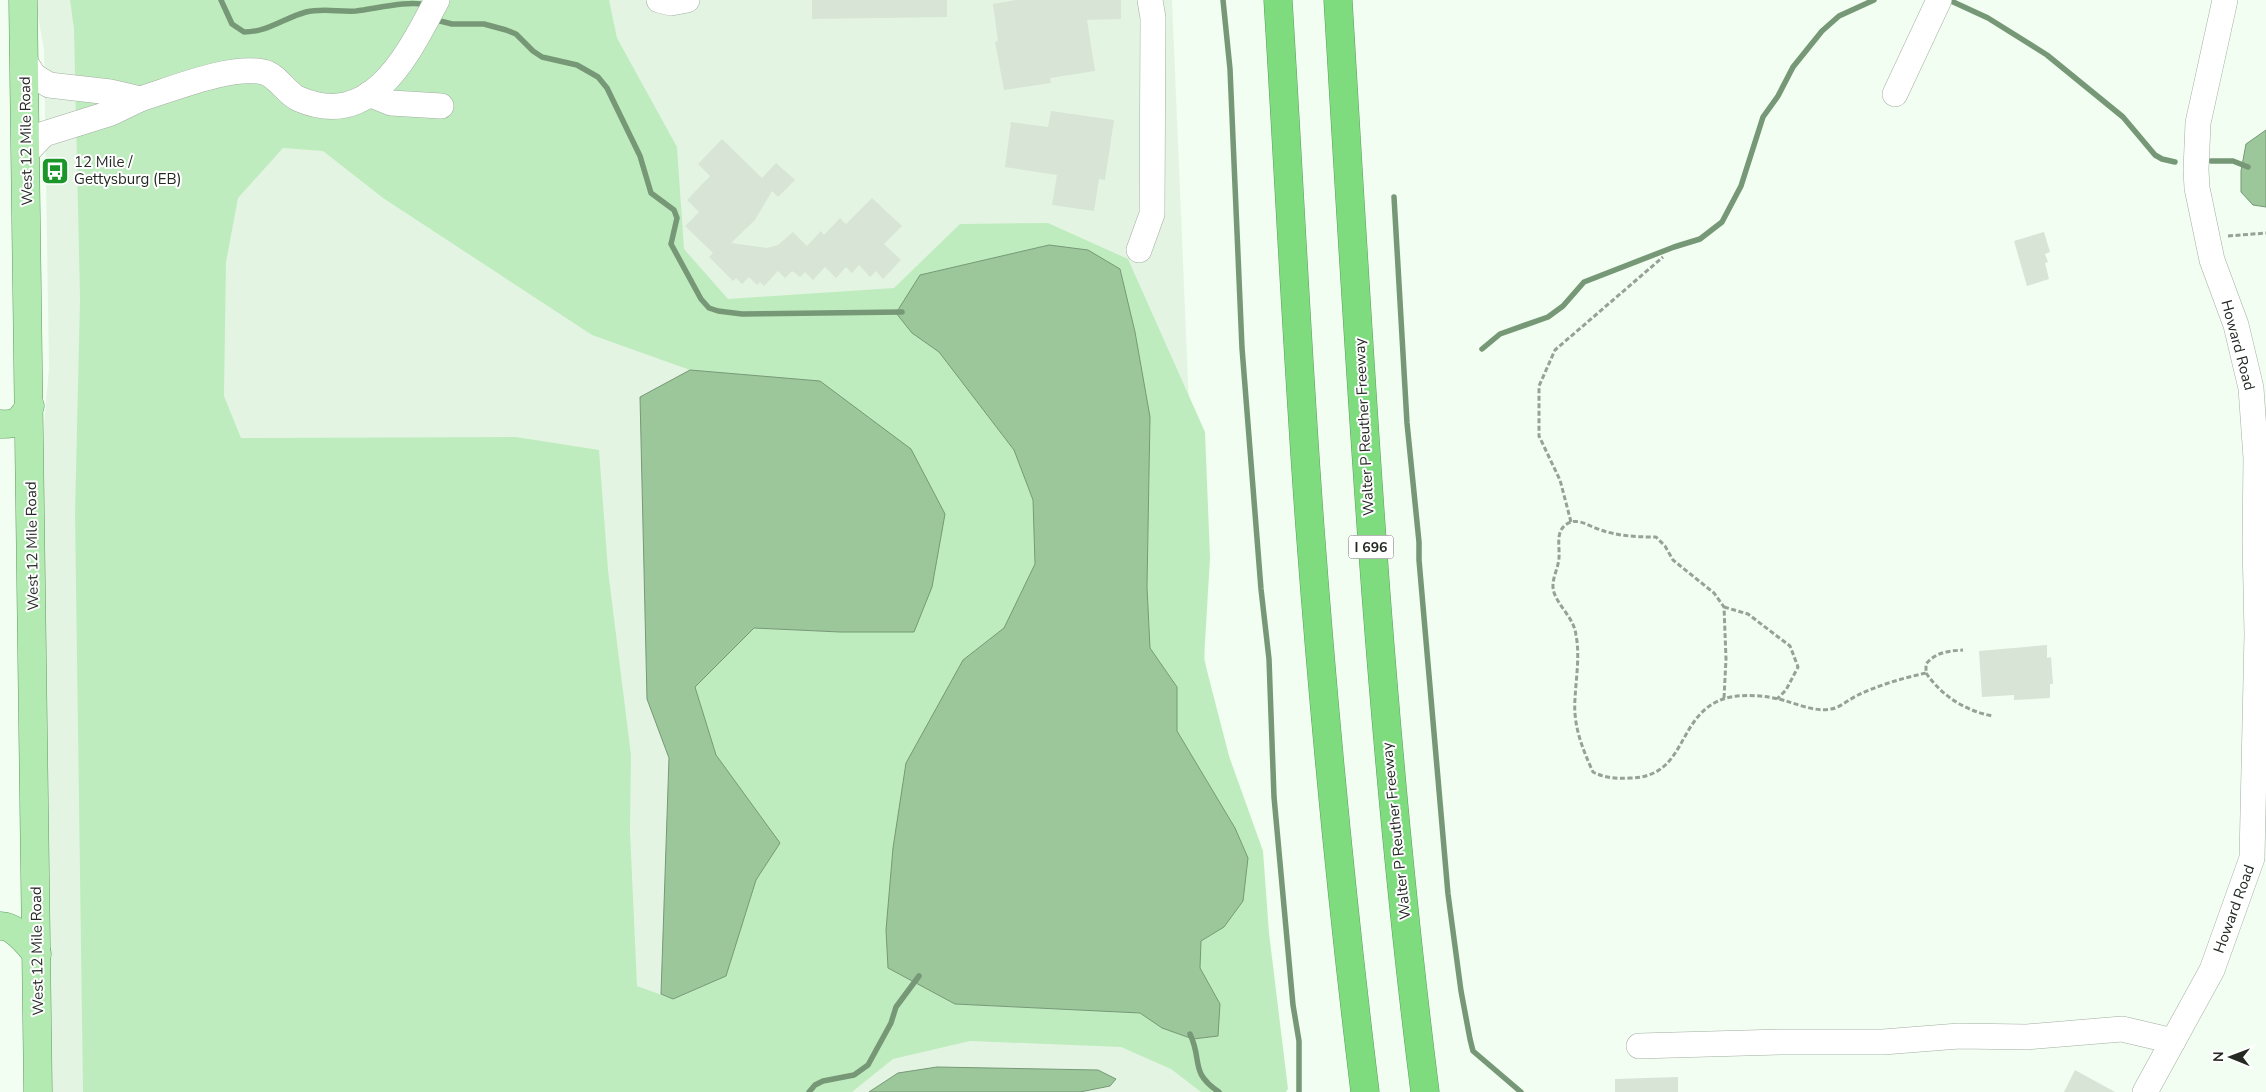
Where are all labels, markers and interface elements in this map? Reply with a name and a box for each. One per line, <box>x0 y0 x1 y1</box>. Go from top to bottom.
street label: West 12 Mile Road <box>15 76 37 206</box>
place label: 12 Mile / Gettysburg (EB) <box>74 152 182 189</box>
bus stop icon: 12 Mile / Gettysburg (EB) <box>40 156 70 186</box>
street label: Howard Road <box>2216 298 2260 392</box>
street label: Walter P Reuther Freeway <box>1349 337 1379 516</box>
street label: West 12 Mile Road <box>21 481 43 611</box>
road number: I 696 <box>1348 536 1394 558</box>
street label: Walter P Reuther Freeway <box>1377 741 1415 921</box>
street label: Howard Road <box>2209 862 2259 956</box>
street label: West 12 Mile Road <box>26 886 48 1016</box>
north arrow <box>2206 1032 2256 1082</box>
text: N <box>2209 1051 2228 1062</box>

